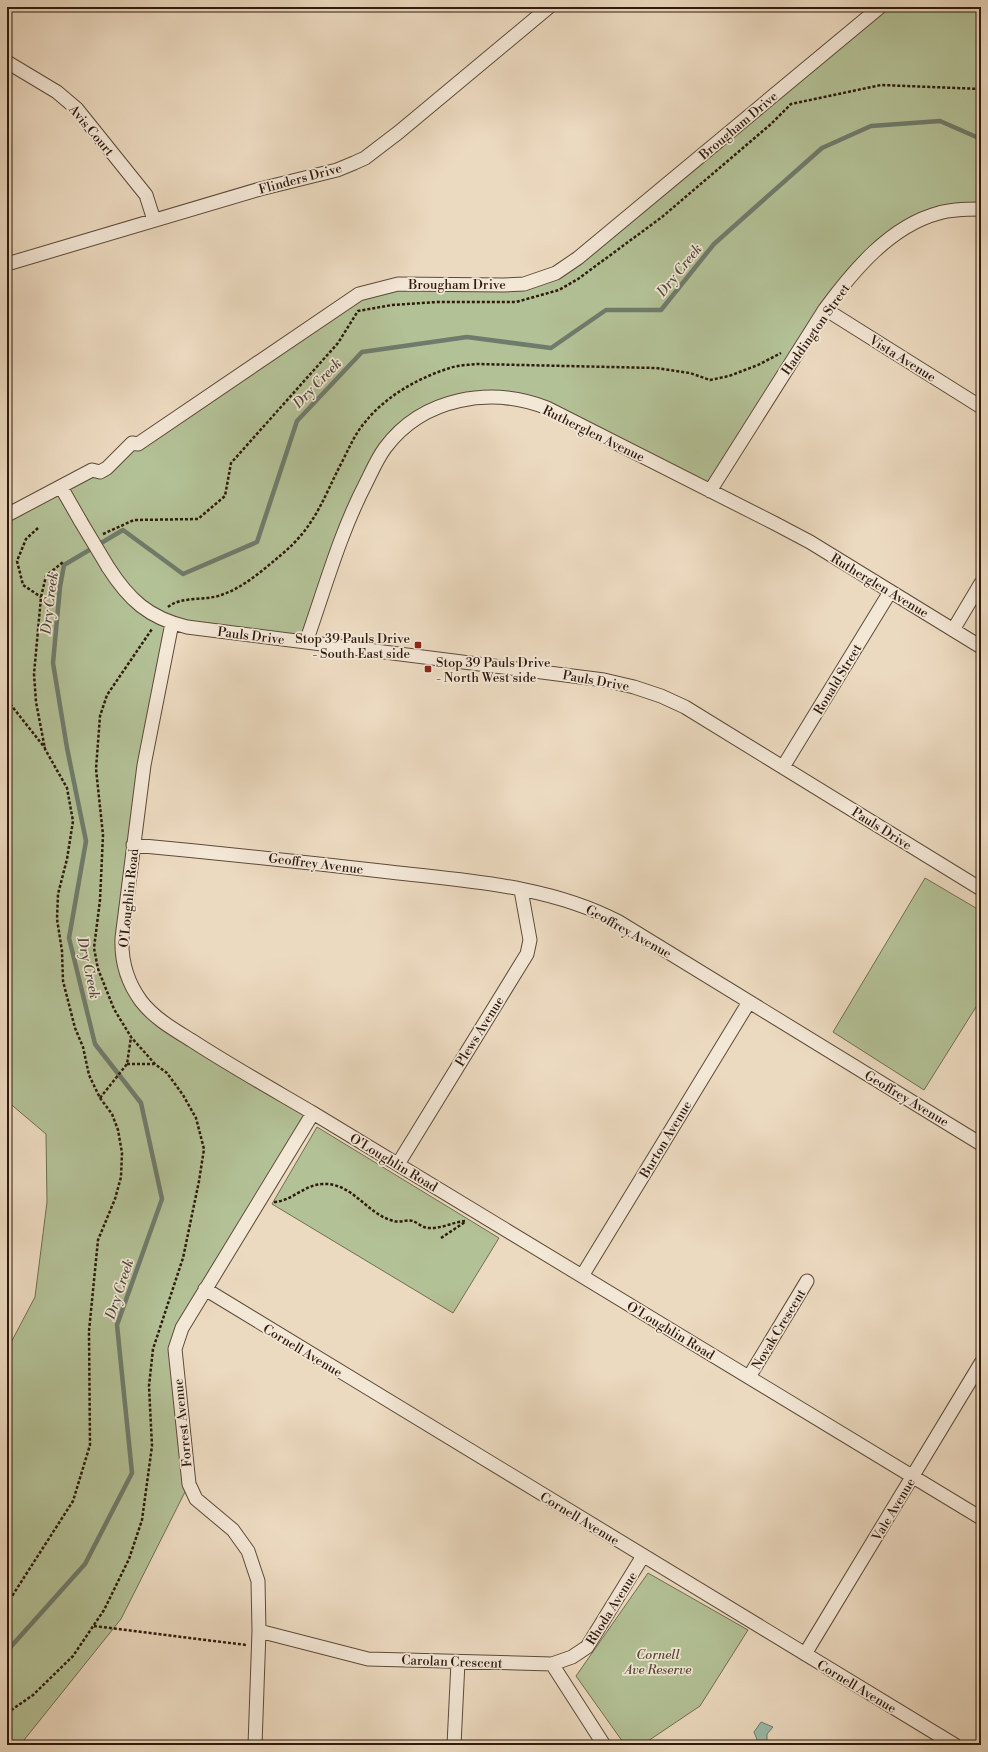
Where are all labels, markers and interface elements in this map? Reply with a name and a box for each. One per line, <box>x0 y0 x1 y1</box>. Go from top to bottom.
street label: Brougham Drive <box>695 88 781 164</box>
street label: Avis Court <box>65 101 117 160</box>
street label: Flinders Drive <box>257 160 344 198</box>
water label: Dry Creek <box>652 241 707 301</box>
street label: Brougham Drive <box>407 277 506 293</box>
street label: Haddington Street <box>778 280 854 378</box>
street label: Vista Avenue <box>865 332 939 386</box>
water label: Dry Creek <box>289 355 346 413</box>
street label: Rutherglen Avenue <box>540 402 648 466</box>
street label: Rutherglen Avenue <box>828 550 932 622</box>
water label: Dry Creek <box>37 571 63 636</box>
street label: Pauls Drive <box>216 624 286 648</box>
place label: Stop 39 Pauls Drive - South East side <box>295 631 410 662</box>
marker: Stop 39 Pauls Drive - South East side <box>413 640 423 650</box>
street label: Ronald Street <box>810 641 865 718</box>
place label: Stop 39 Pauls Drive - North West side <box>436 655 551 686</box>
marker: Stop 39 Pauls Drive - North West side <box>423 664 433 674</box>
street label: Pauls Drive <box>561 667 631 695</box>
street label: Pauls Drive <box>849 804 915 854</box>
street label: O'Loughlin Road <box>116 847 142 948</box>
street label: Geoffrey Avenue <box>268 850 365 878</box>
street label: Geoffrey Avenue <box>583 902 675 962</box>
water label: Dry Creek <box>72 935 103 1001</box>
street label: Plews Avenue <box>452 993 508 1070</box>
street label: Geoffrey Avenue <box>861 1067 952 1131</box>
street label: Burton Avenue <box>636 1098 695 1182</box>
street label: O'Loughlin Road <box>347 1130 441 1196</box>
water label: Dry Creek <box>101 1257 138 1323</box>
street label: Novak Crescent <box>749 1286 809 1373</box>
street label: O'Loughlin Road <box>624 1298 718 1364</box>
street label: Cornell Avenue <box>260 1321 345 1381</box>
street label: Forrest Avenue <box>170 1377 196 1468</box>
street label: Vale Avenue <box>868 1475 919 1545</box>
street label: Cornell Avenue <box>537 1489 622 1549</box>
street label: Rhoda Avenue <box>583 1569 641 1648</box>
park label: Cornell Ave Reserve <box>623 1647 691 1678</box>
street label: Carolan Crescent <box>401 1652 503 1672</box>
street label: Cornell Avenue <box>814 1657 899 1717</box>

